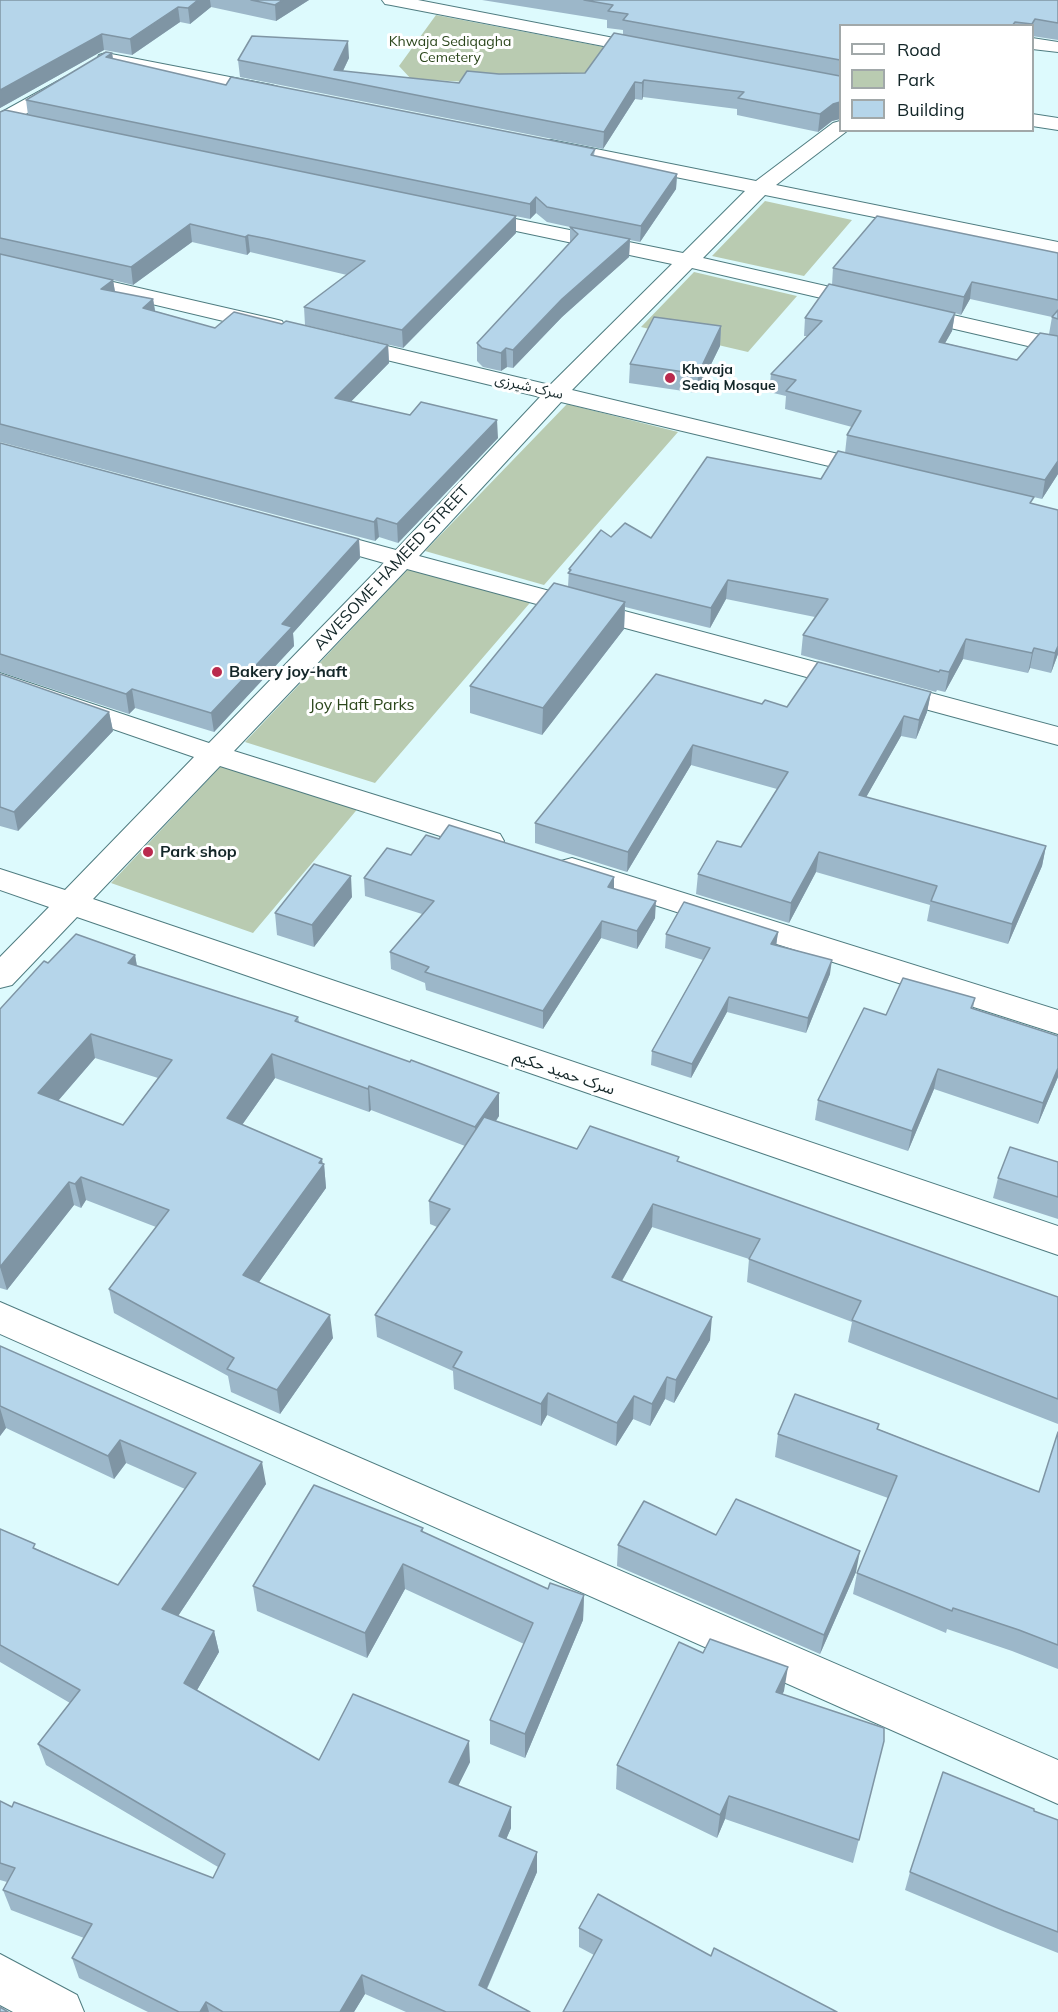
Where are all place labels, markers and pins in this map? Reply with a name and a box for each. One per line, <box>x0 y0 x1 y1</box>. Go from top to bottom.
place label: Khwaja Sediq Mosque <box>682 362 776 394</box>
marker: Khwaja Sediq Mosque <box>663 371 677 385</box>
place label: Bakery joy-haft <box>229 662 347 682</box>
marker: Bakery joy-haft <box>210 665 224 679</box>
place label: Park shop <box>160 842 237 862</box>
marker: Park shop <box>141 845 155 859</box>

